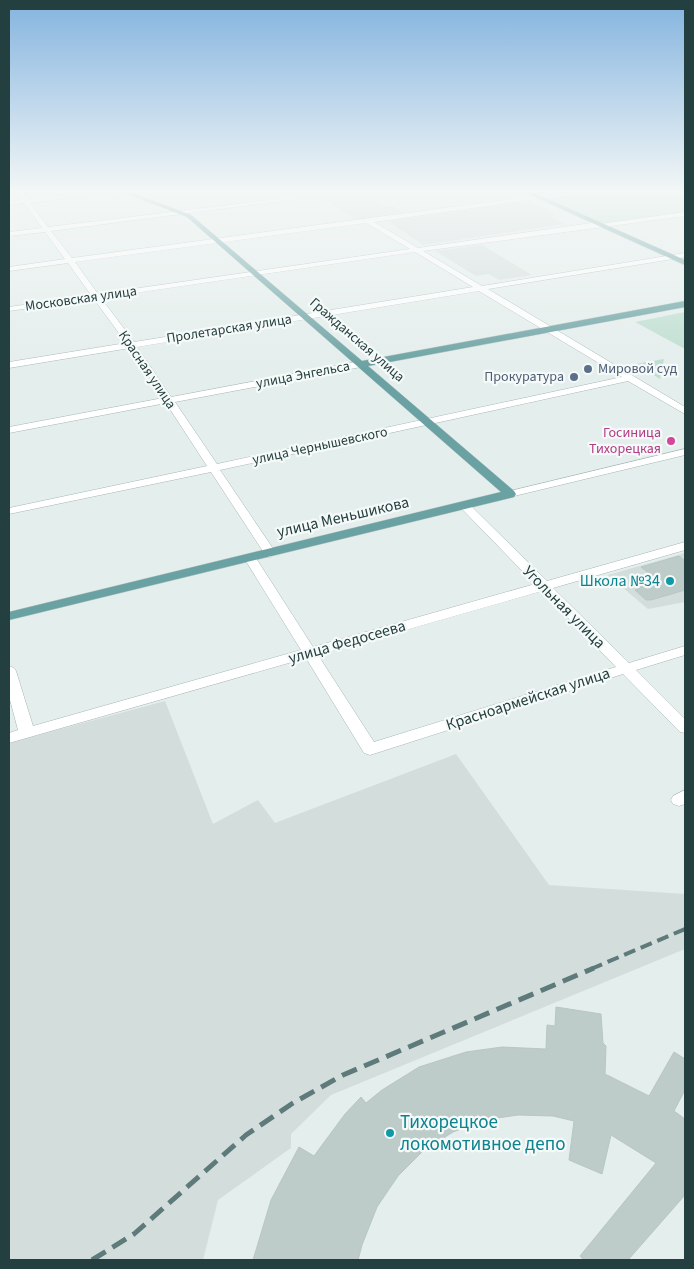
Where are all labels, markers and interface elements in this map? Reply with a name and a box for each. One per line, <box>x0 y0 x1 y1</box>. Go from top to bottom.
street label: Московская улица <box>24 281 138 317</box>
street label: Гражданская улица <box>305 293 409 387</box>
street label: Пролетарская улица <box>165 309 293 349</box>
street label: Красная улица <box>113 327 181 413</box>
street label: улица Энгельса <box>254 356 352 394</box>
place label: Мировой суд <box>598 359 678 379</box>
marker: Мировой суд <box>582 363 594 375</box>
place label: Прокуратура <box>484 367 564 387</box>
marker: Прокуратура <box>568 371 580 383</box>
street label: улица Чернышевского <box>251 422 389 470</box>
place label: Госиница Тихорецкая <box>589 423 661 459</box>
marker: Госиница Тихорецкая <box>665 435 677 447</box>
street label: улица Меньшикова <box>275 491 411 543</box>
street label: Угольная улица <box>518 561 610 653</box>
place label: Школа №34 <box>580 570 660 592</box>
marker: Школа №34 <box>664 575 676 587</box>
street label: улица Федосеева <box>286 615 408 669</box>
street label: Красноармейская улица <box>443 662 613 736</box>
place label: Тихорецкое локомотивное депо <box>400 1109 565 1158</box>
marker: Тихорецкое локомотивное депо <box>384 1127 396 1139</box>

